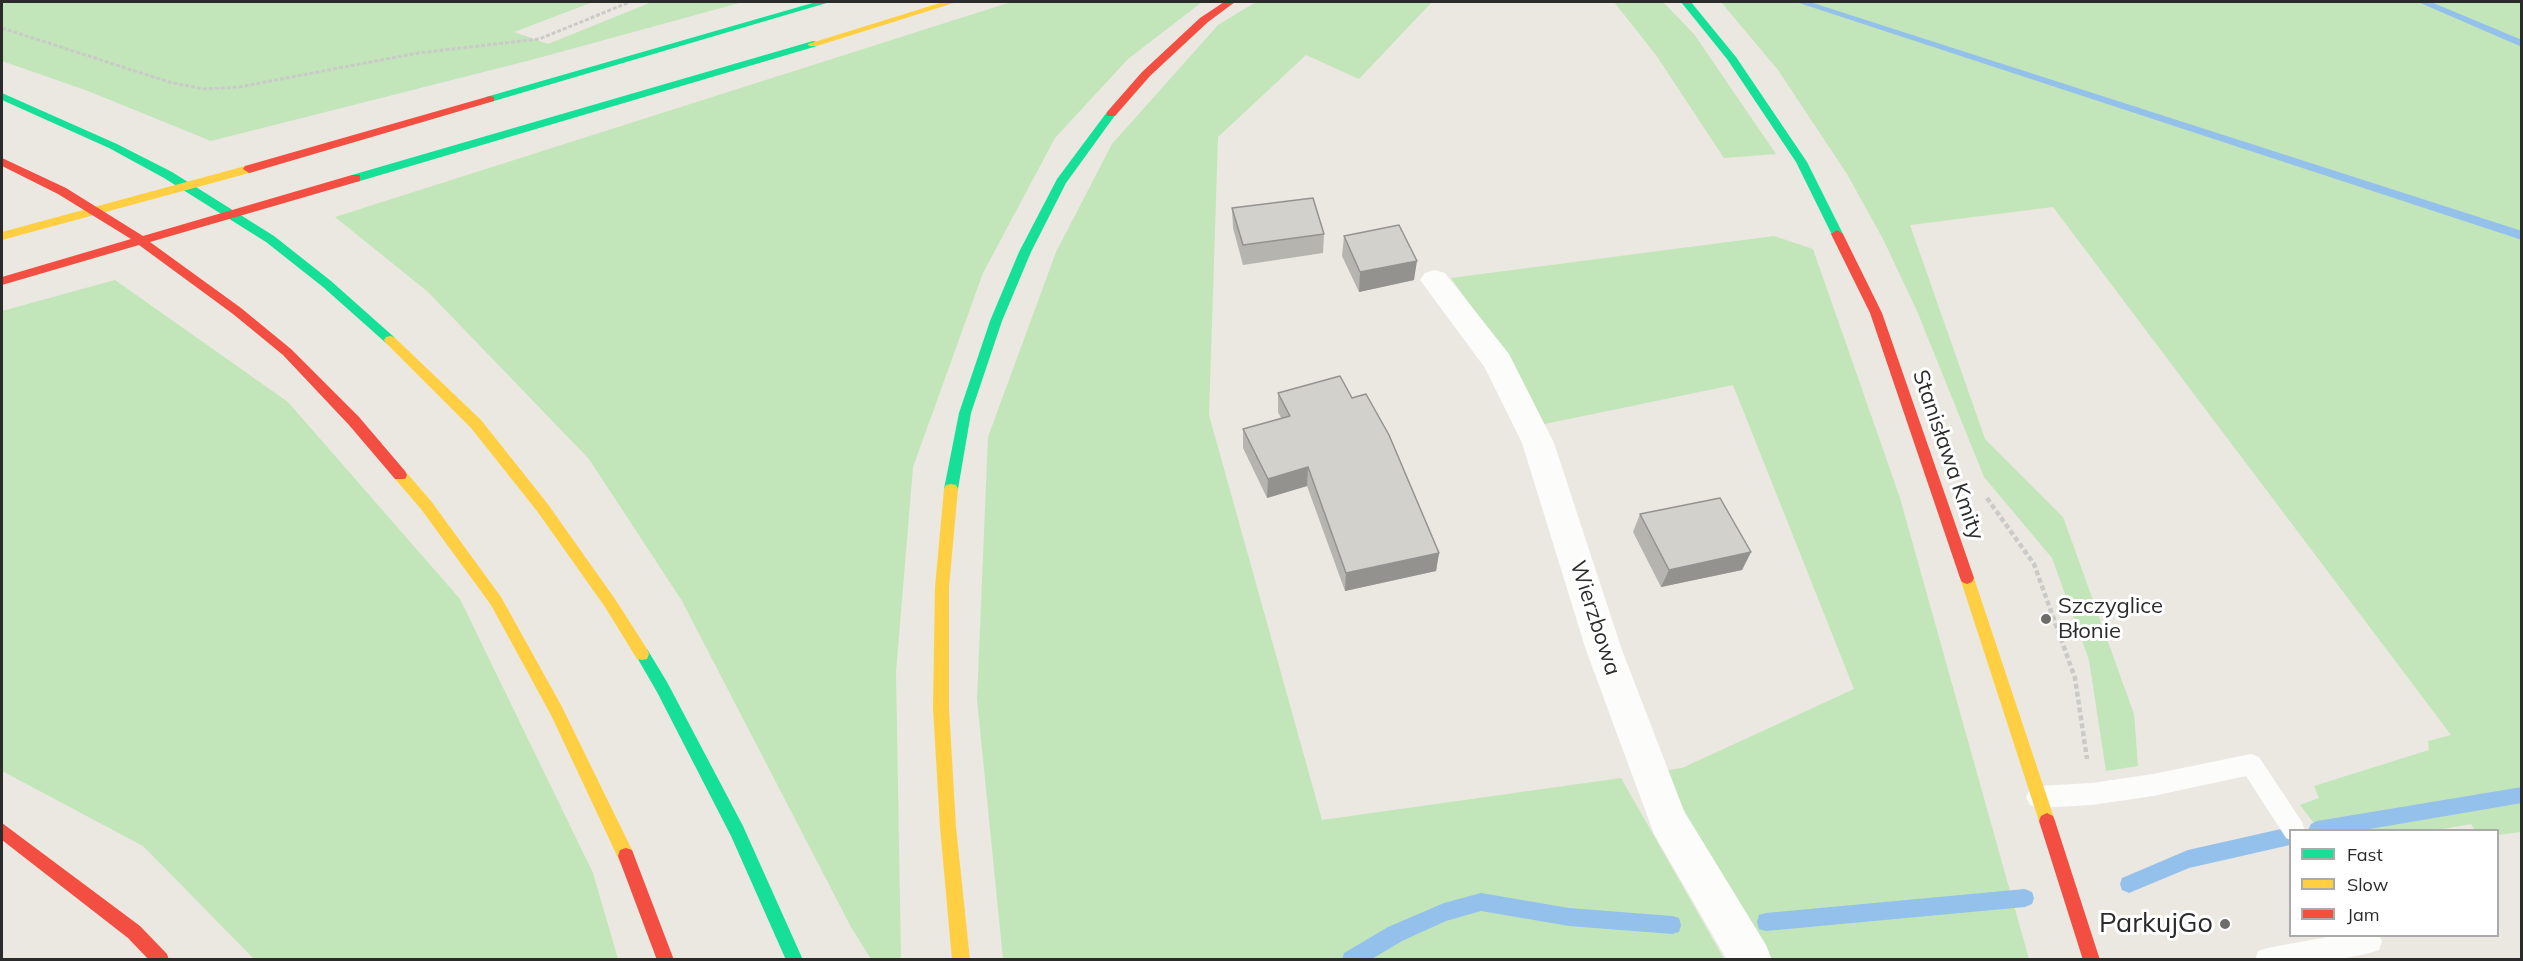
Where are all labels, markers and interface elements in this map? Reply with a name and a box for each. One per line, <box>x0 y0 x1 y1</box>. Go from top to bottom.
street label: Stanisława Kmity <box>1907 367 1989 543</box>
street label: Wierzbowa <box>1564 557 1626 679</box>
place label: Szczyglice Błonie <box>2058 593 2163 644</box>
marker: Szczyglice Błonie <box>2039 612 2053 626</box>
legend <box>2289 829 2499 937</box>
text: Fast <box>2347 843 2383 866</box>
text: Slow <box>2347 873 2388 896</box>
text: Jam <box>2347 903 2380 926</box>
place label: ParkujGo <box>2099 908 2213 940</box>
marker: ParkujGo <box>2218 917 2232 931</box>

